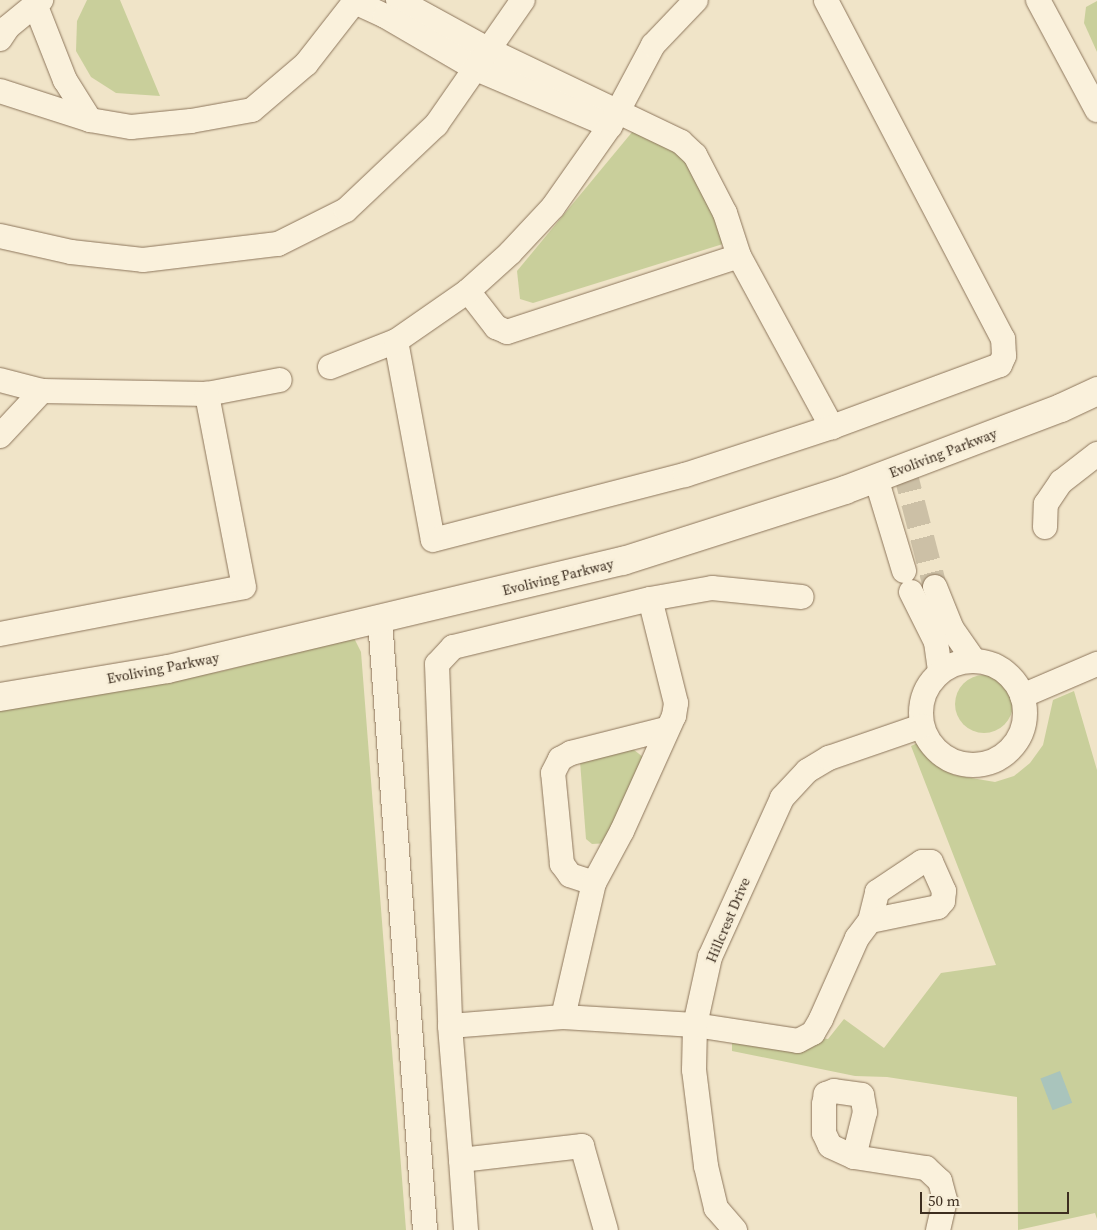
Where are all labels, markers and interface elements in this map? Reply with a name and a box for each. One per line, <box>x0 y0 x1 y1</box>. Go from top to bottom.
street label: Evoliving Parkway <box>887 425 999 481</box>
street label: Evoliving Parkway <box>501 555 615 599</box>
street label: Evoliving Parkway <box>105 649 221 687</box>
street label: Hillcrest Drive <box>703 875 753 965</box>
scale bar <box>922 1182 1071 1214</box>
text: 50 m <box>928 1190 960 1211</box>

